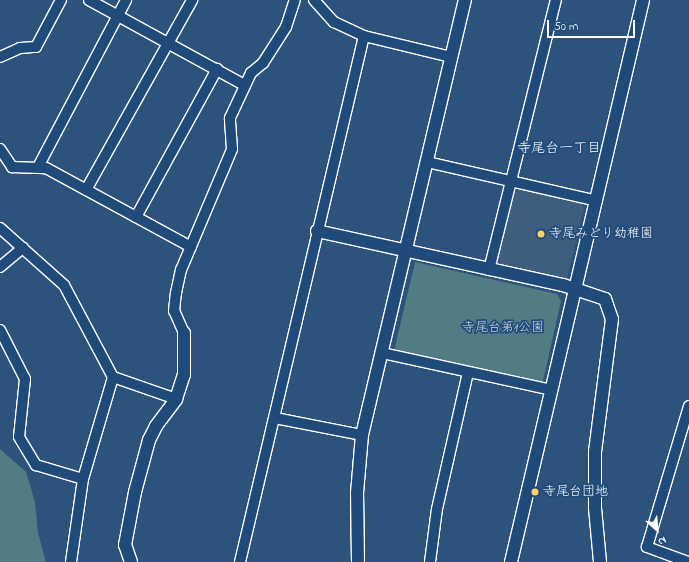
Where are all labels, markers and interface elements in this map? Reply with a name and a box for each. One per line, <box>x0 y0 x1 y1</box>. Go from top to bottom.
scale bar <box>549 12 637 38</box>
text: 50 m <box>554 18 578 36</box>
district label: 寺尾台一丁目 <box>517 141 601 157</box>
place label: 寺尾みどり幼稚園 <box>549 226 653 242</box>
marker: 寺尾みどり幼稚園 <box>536 229 546 239</box>
park label: 寺尾台第1公園 <box>462 320 544 336</box>
place label: 寺尾台団地 <box>543 484 608 500</box>
marker: 寺尾台団地 <box>530 487 540 497</box>
north arrow <box>637 510 677 550</box>
text: N <box>655 532 669 550</box>

